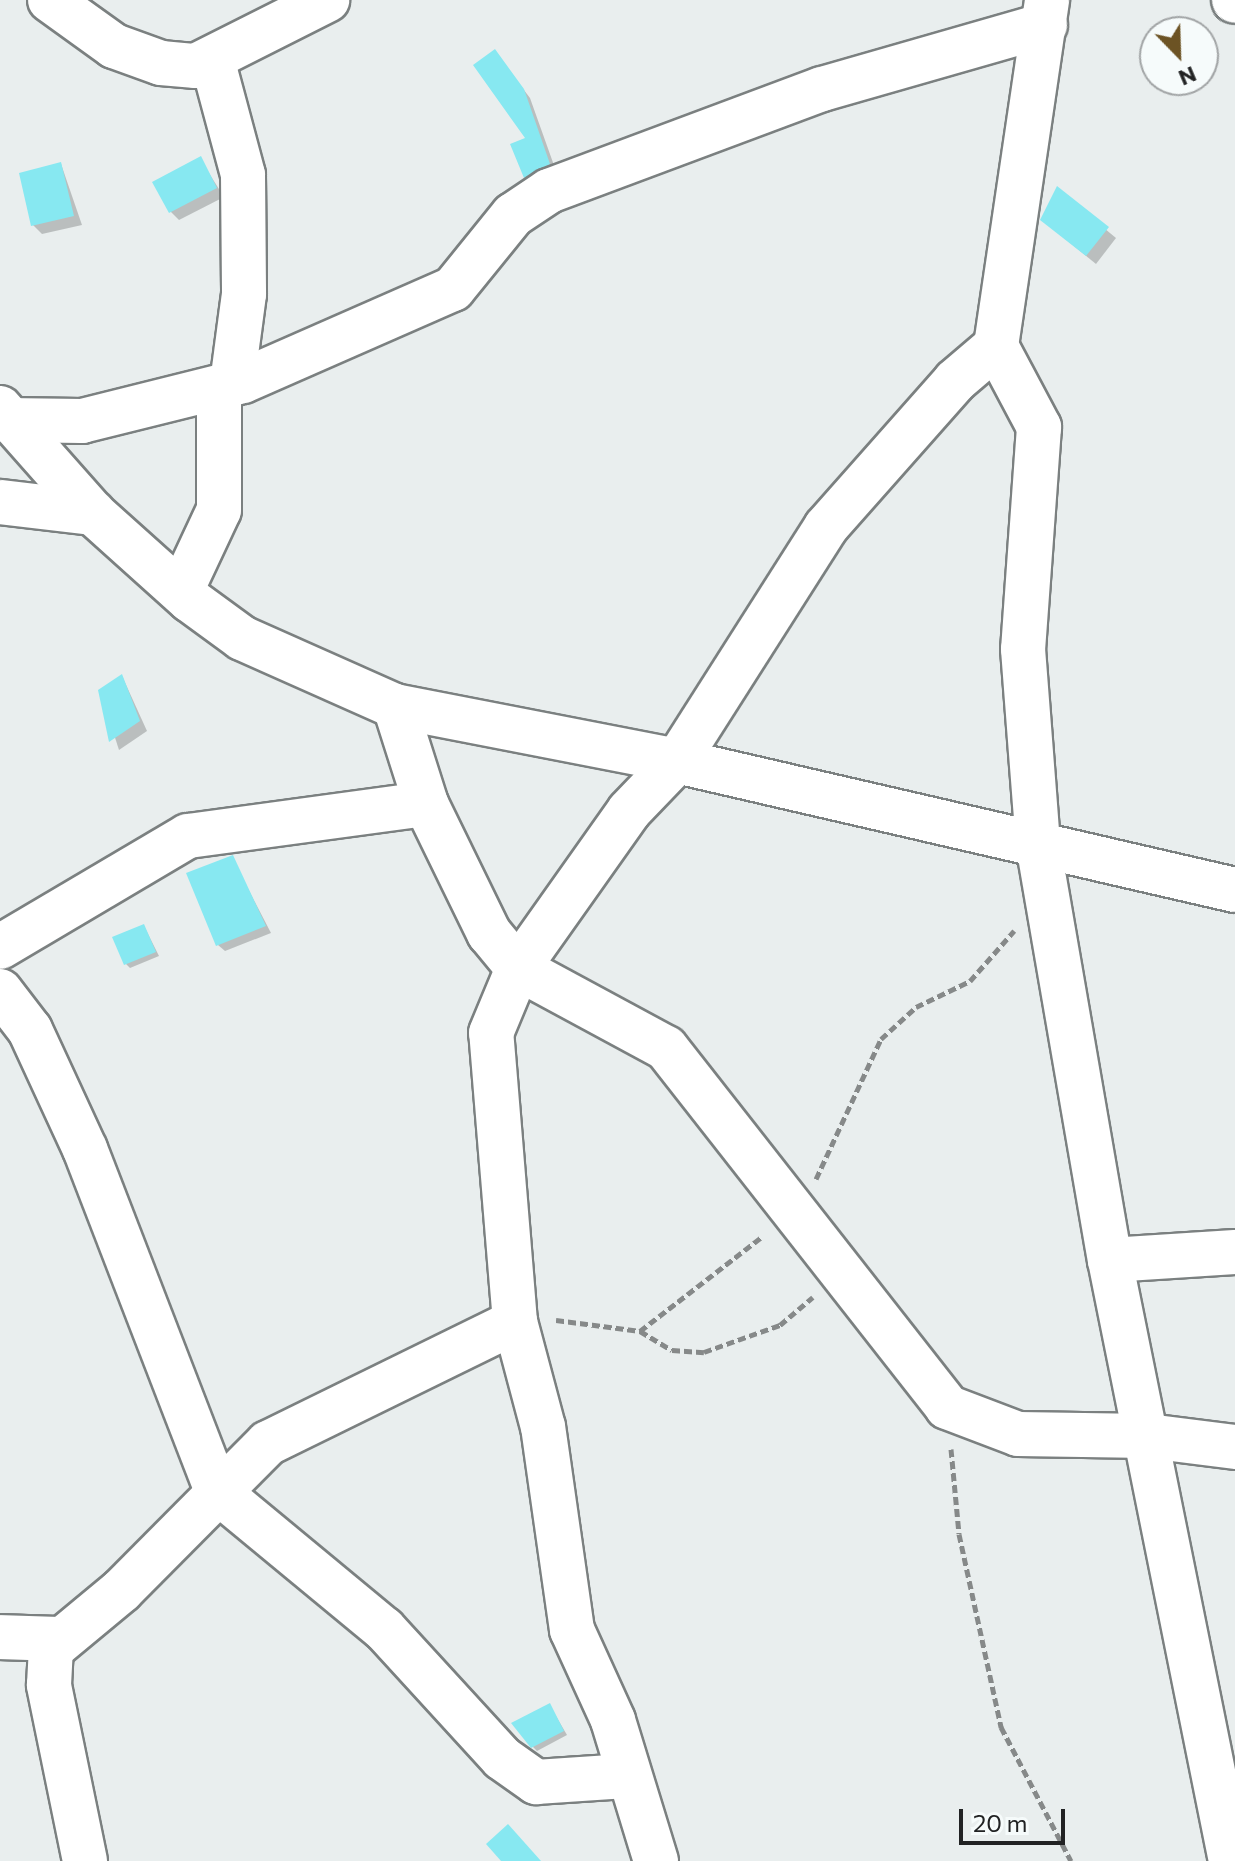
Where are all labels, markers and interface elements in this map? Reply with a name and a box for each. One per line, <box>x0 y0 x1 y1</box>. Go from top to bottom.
north arrow <box>1139 16 1219 96</box>
text: N <box>1175 61 1201 92</box>
scale bar <box>963 1793 1069 1843</box>
text: 20 m <box>973 1808 1027 1837</box>

